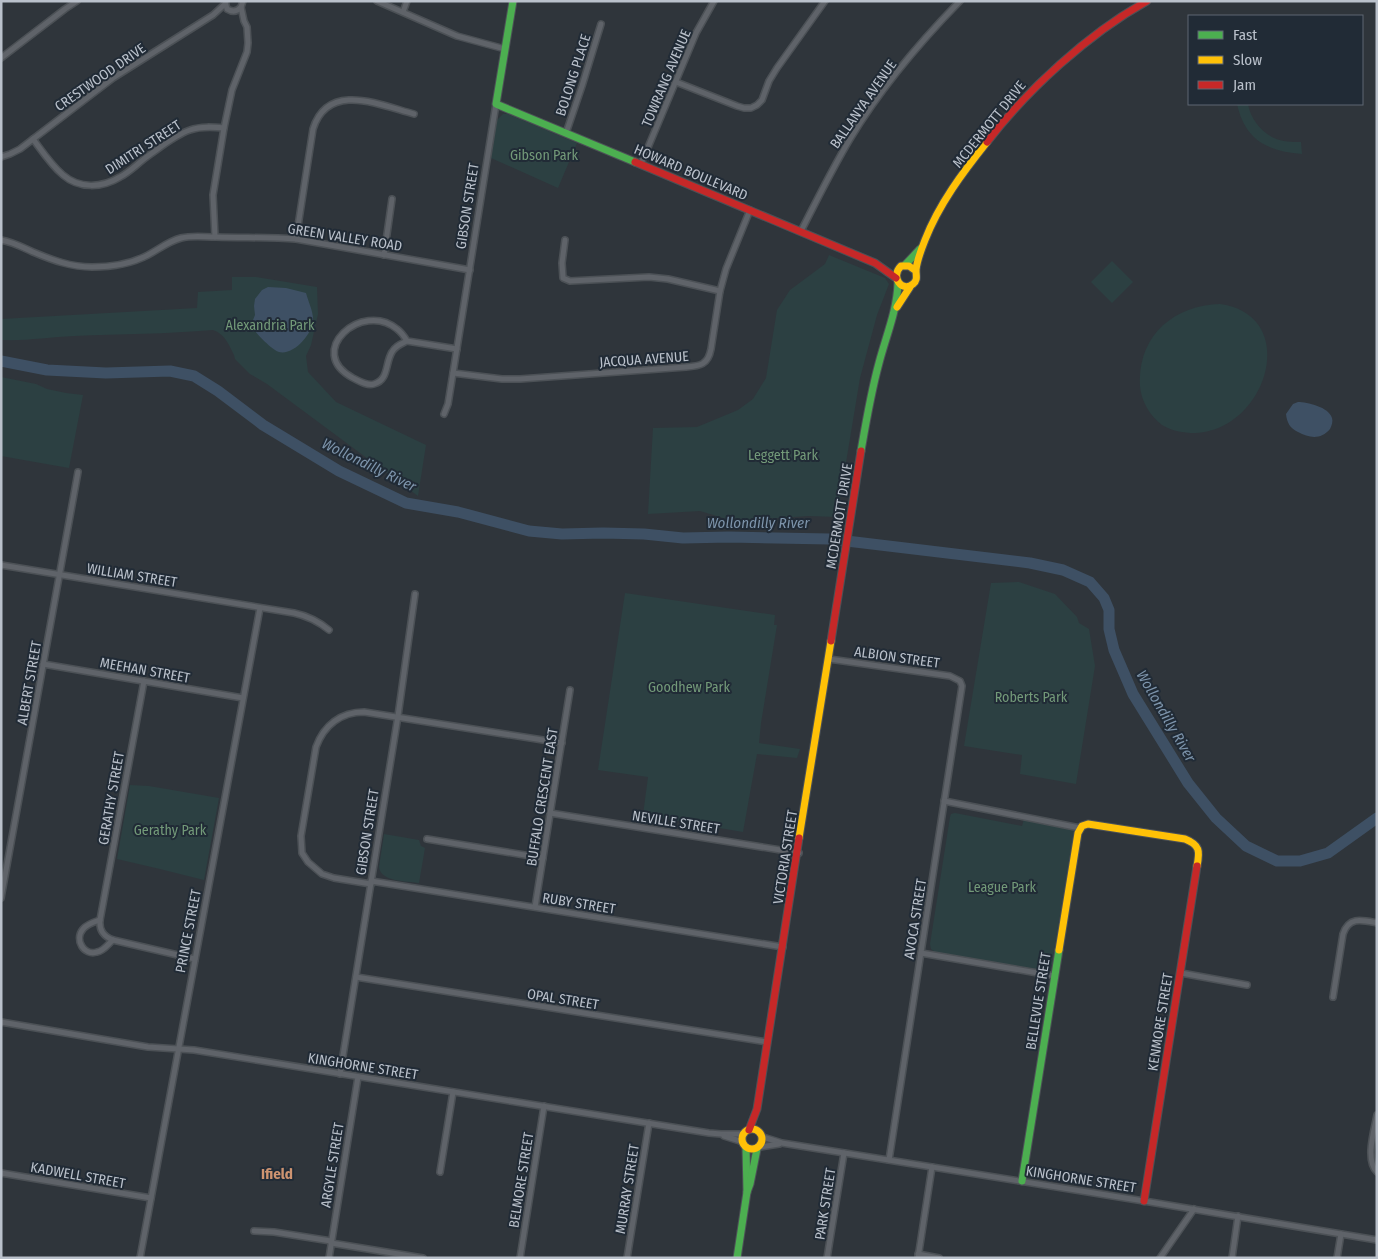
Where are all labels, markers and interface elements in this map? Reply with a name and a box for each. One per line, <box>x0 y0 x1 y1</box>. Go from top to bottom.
legend <box>1188 15 1363 105</box>
text: Fast <box>1233 26 1257 44</box>
street label: TOWRANG AVENUE <box>638 27 695 129</box>
street label: BOLONG PLACE <box>552 32 595 118</box>
street label: CRESTWOOD DRIVE <box>52 40 149 115</box>
text: Slow <box>1233 51 1262 69</box>
street label: BALLANYA AVENUE <box>827 56 901 152</box>
text: Jam <box>1233 76 1256 94</box>
street label: MCDERMOTT DRIVE <box>949 77 1030 171</box>
street label: DIMITRI STREET <box>102 116 185 178</box>
street label: HOWARD BOULEVARD <box>631 141 750 204</box>
park label: Gibson Park <box>510 147 578 164</box>
street label: GIBSON STREET <box>452 161 483 250</box>
street label: GREEN VALLEY ROAD <box>286 220 403 255</box>
park label: Alexandria Park <box>226 317 315 334</box>
street label: JACQUA AVENUE <box>599 348 690 371</box>
water label: Wollondilly River <box>319 434 420 496</box>
park label: Leggett Park <box>748 447 818 464</box>
street label: MCDERMOTT DRIVE <box>823 462 856 570</box>
water label: Wollondilly River <box>707 514 810 532</box>
street label: WILLIAM STREET <box>86 560 179 591</box>
street label: ALBERT STREET <box>14 639 45 727</box>
street label: ALBION STREET <box>853 643 941 672</box>
street label: MEEHAN STREET <box>99 654 192 687</box>
water label: Wollondilly River <box>1133 667 1200 766</box>
park label: Goodhew Park <box>648 679 730 696</box>
park label: Roberts Park <box>995 689 1068 706</box>
street label: BUFFALO CRESCENT EAST <box>523 726 562 867</box>
street label: GERATHY STREET <box>95 750 128 846</box>
street label: GIBSON STREET <box>352 787 383 876</box>
street label: NEVILLE STREET <box>631 807 721 838</box>
street label: VICTORIA STREET <box>770 808 801 905</box>
park label: Gerathy Park <box>134 822 207 839</box>
street label: AVOCA STREET <box>901 877 930 960</box>
park label: League Park <box>968 879 1037 896</box>
street label: PRINCE STREET <box>172 888 205 974</box>
street label: RUBY STREET <box>541 889 617 918</box>
street label: BELLEVUE STREET <box>1022 950 1055 1051</box>
street label: KENMORE STREET <box>1144 971 1177 1072</box>
street label: OPAL STREET <box>526 985 601 1014</box>
street label: KINGHORNE STREET <box>307 1049 420 1084</box>
street label: ARGYLE STREET <box>317 1121 348 1209</box>
street label: BELMORE STREET <box>506 1130 538 1229</box>
street label: MURRAY STREET <box>612 1142 643 1235</box>
street label: KADWELL STREET <box>29 1159 127 1192</box>
street label: KINGHORNE STREET <box>1025 1162 1138 1197</box>
district label: Ifield <box>261 1165 293 1183</box>
street label: PARK STREET <box>811 1166 840 1241</box>

